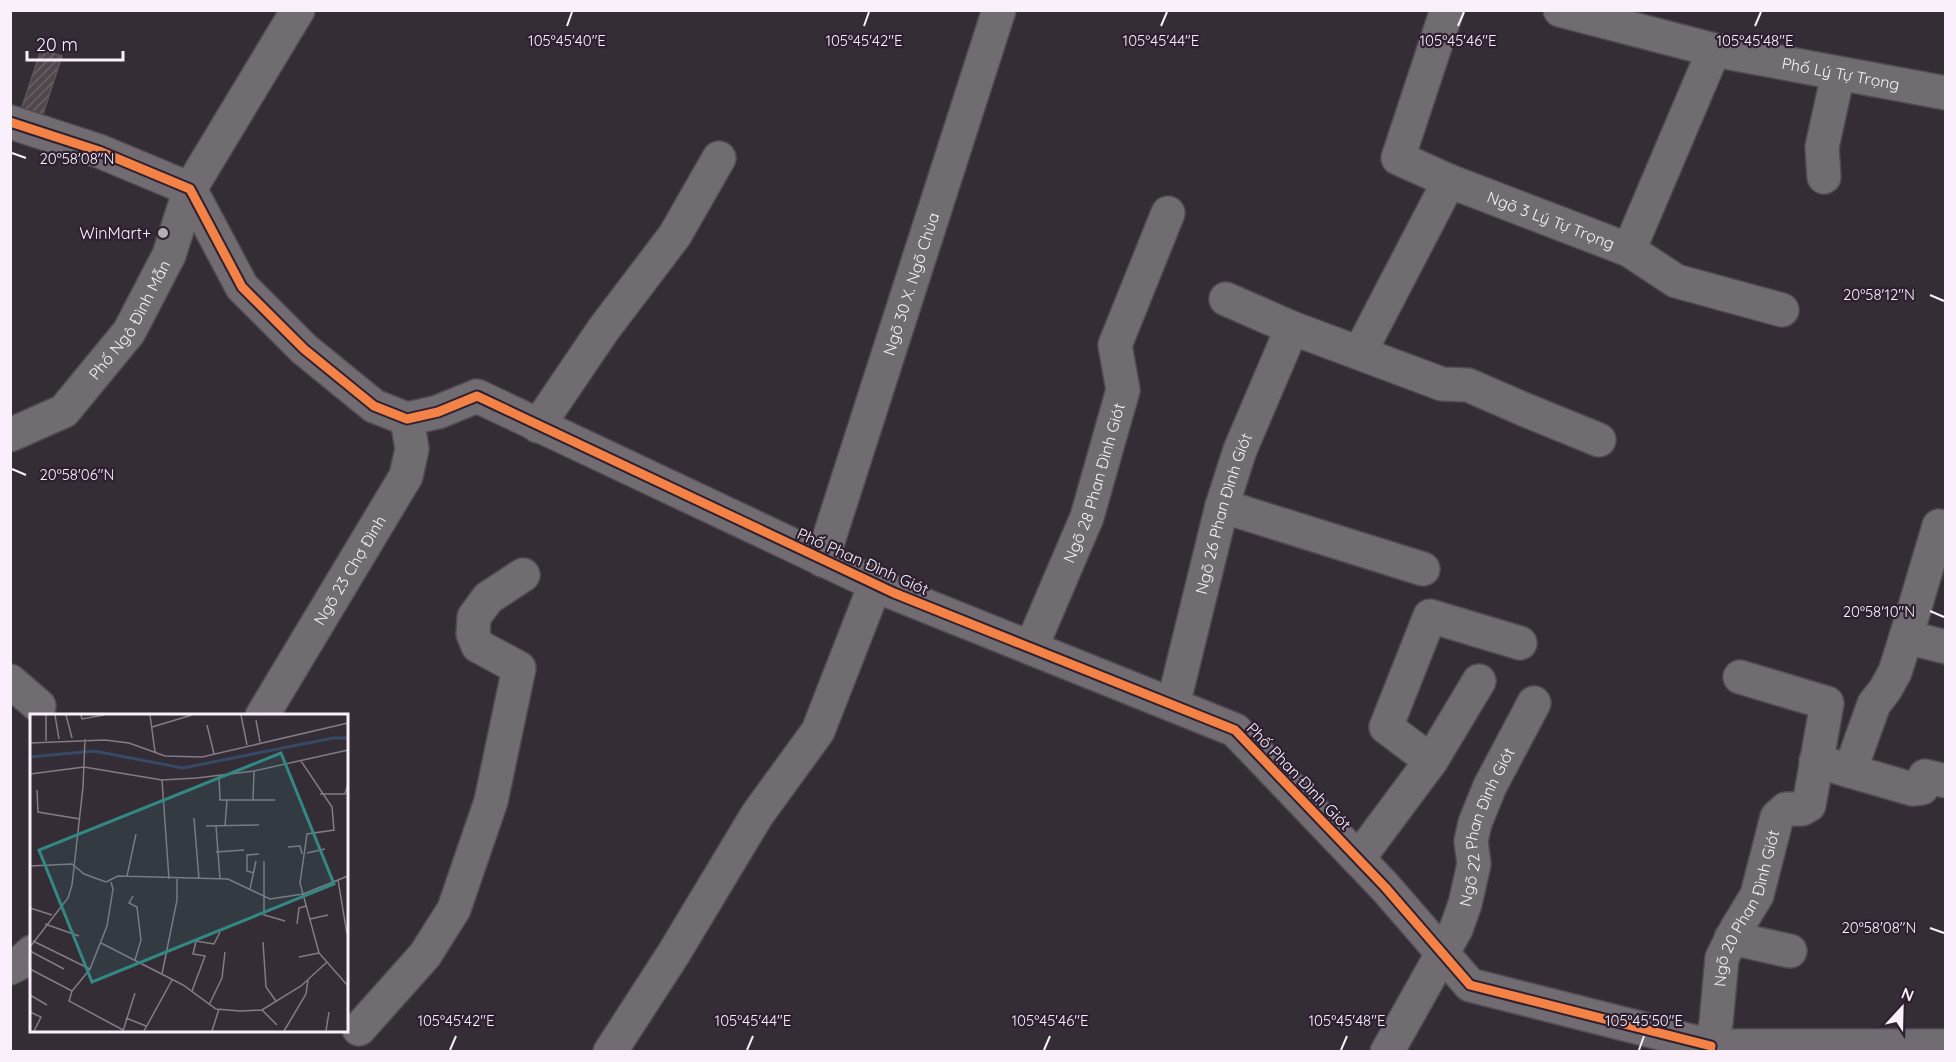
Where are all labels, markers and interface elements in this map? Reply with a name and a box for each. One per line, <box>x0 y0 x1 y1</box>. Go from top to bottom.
scale bar <box>27 24 123 62</box>
text: 105°45'40"E <box>528 31 606 50</box>
text: 105°45'42"E <box>825 31 903 50</box>
text: 105°45'44"E <box>1123 31 1199 50</box>
text: 105°45'46"E <box>1420 31 1496 50</box>
text: 105°45'48"E <box>1717 31 1794 50</box>
text: 20 m <box>36 33 78 56</box>
street label: Phố Lý Tự Trọng <box>1780 53 1901 94</box>
text: 20°58'08"N <box>39 149 115 168</box>
street label: Ngõ 3 Lý Tự Trọng <box>1484 187 1618 254</box>
street label: Ngõ 30 X. Ngõ Chùa <box>878 210 943 358</box>
place label: WinMart+ <box>79 223 151 243</box>
marker: WinMart+ <box>156 226 170 240</box>
street label: Phố Ngô Đình Mẫn <box>84 257 175 384</box>
text: 20°58'12"N <box>1843 285 1915 304</box>
street label: Ngõ 28 Phan Đình Giót <box>1059 401 1129 566</box>
street label: Ngõ 26 Phan Đình Giót <box>1191 430 1256 596</box>
text: 20°58'06"N <box>39 465 115 484</box>
street label: Ngõ 23 Chợ Đình <box>309 512 390 629</box>
street label: Phố Phan Đình Giót <box>794 523 932 599</box>
text: 20°58'10"N <box>1843 602 1915 621</box>
inset map <box>30 714 348 1032</box>
street label: Phố Phan Đình Giót <box>1243 718 1355 834</box>
street label: Ngõ 22 Phan Đình Giót <box>1455 744 1519 908</box>
street label: Ngõ 20 Phan Đình Giót <box>1709 828 1783 988</box>
text: 20°58'08"N <box>1841 918 1917 937</box>
north arrow <box>1872 978 1932 1038</box>
text: N <box>1898 983 1917 1006</box>
text: 105°45'42"E <box>417 1011 495 1030</box>
text: 105°45'44"E <box>715 1011 791 1030</box>
text: 105°45'46"E <box>1012 1011 1088 1030</box>
text: 105°45'48"E <box>1309 1011 1386 1030</box>
text: 105°45'50"E <box>1605 1011 1683 1030</box>

